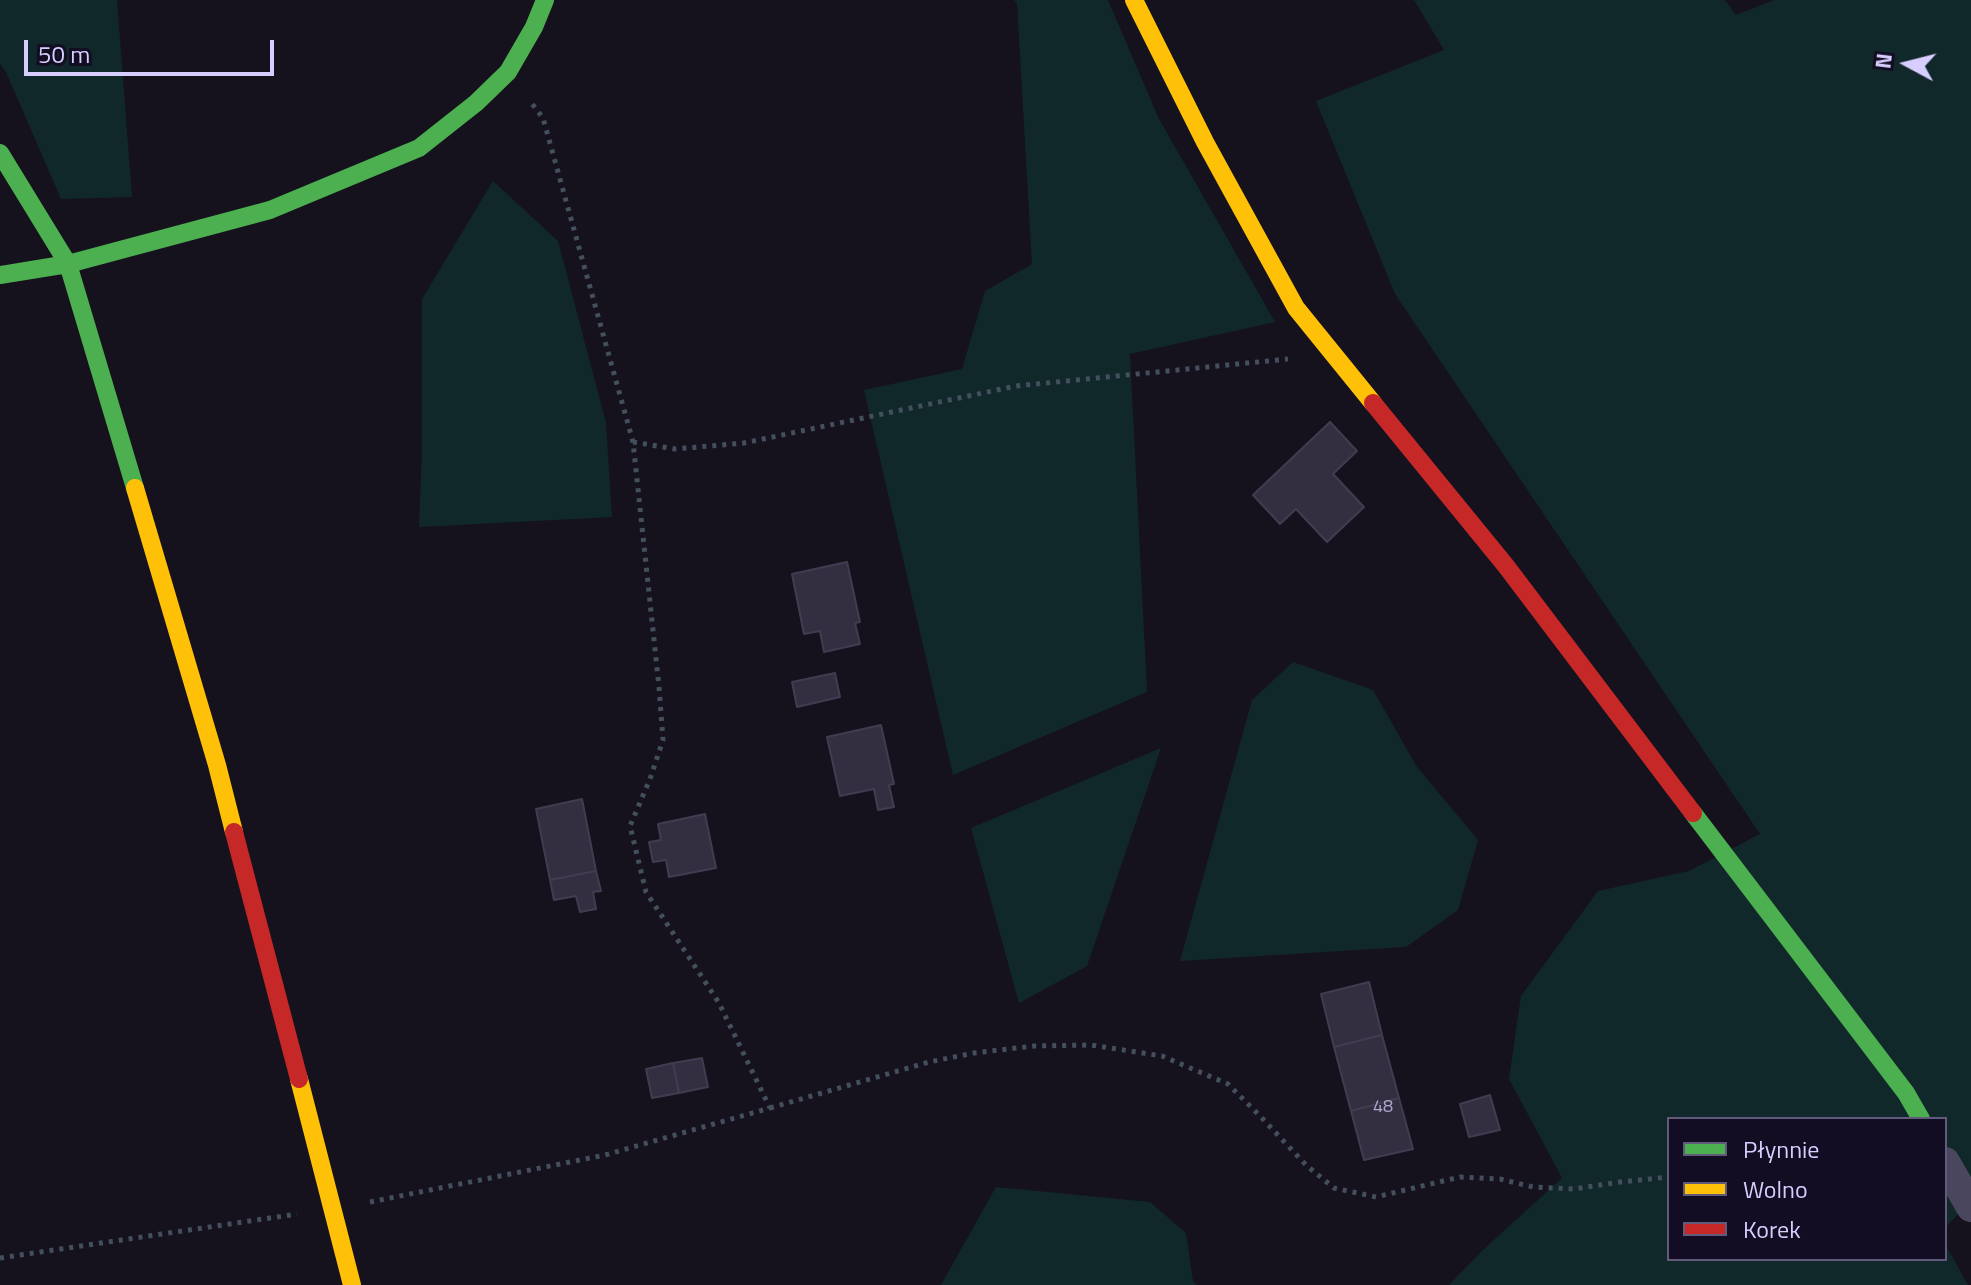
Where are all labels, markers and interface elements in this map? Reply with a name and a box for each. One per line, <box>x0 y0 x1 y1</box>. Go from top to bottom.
scale bar <box>28 24 278 74</box>
north arrow <box>1867 24 1947 104</box>
text: 50 m <box>38 36 90 72</box>
text: N <box>1865 51 1901 71</box>
house number: 48 <box>1373 1097 1393 1119</box>
legend <box>1667 1117 1947 1261</box>
text: Płynnie <box>1743 1131 1819 1167</box>
text: Wolno <box>1743 1171 1808 1207</box>
text: Korek <box>1743 1211 1801 1247</box>

